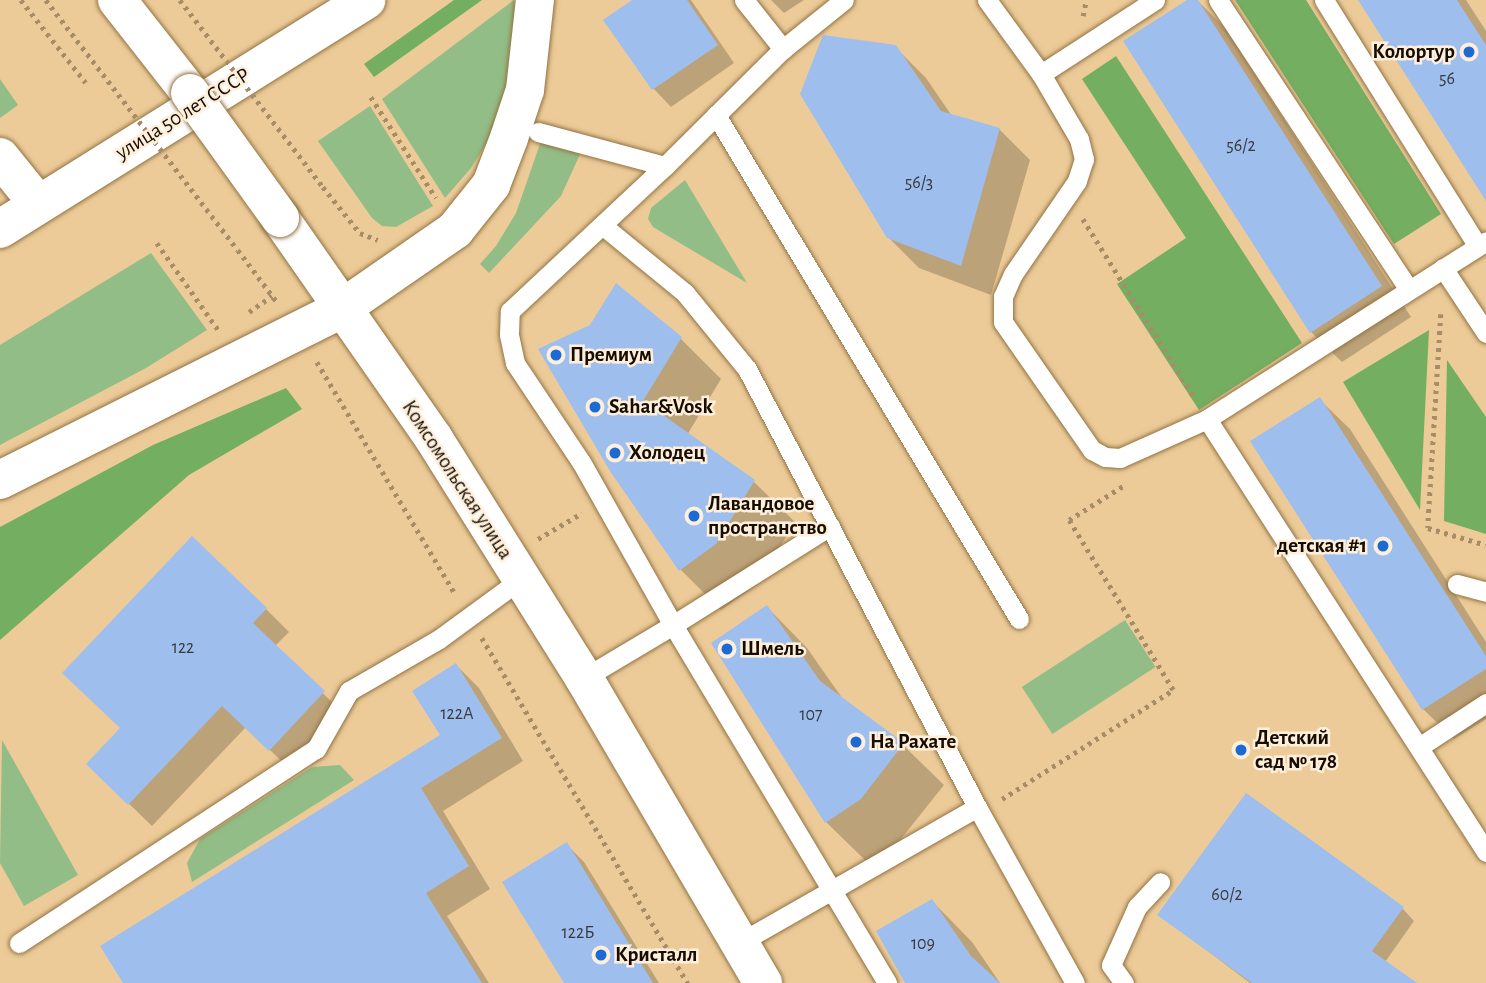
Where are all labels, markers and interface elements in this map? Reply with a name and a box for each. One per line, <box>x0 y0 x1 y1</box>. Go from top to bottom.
place label: Колортур <box>1372 39 1455 65</box>
marker: Колортур <box>1461 44 1477 60</box>
street label: улица 50 лет СССР <box>111 63 255 165</box>
house number: 56 <box>1439 68 1455 90</box>
house number: 56/2 <box>1226 135 1256 157</box>
house number: 56/3 <box>905 172 933 194</box>
place label: Премиум <box>570 342 652 368</box>
marker: Премиум <box>548 347 564 363</box>
place label: Sahar&Vosk <box>609 394 713 420</box>
street label: Комсомольская улица <box>396 396 518 564</box>
marker: Sahar&Vosk <box>587 399 603 415</box>
place label: Холодец <box>629 440 705 466</box>
marker: Холодец <box>607 445 623 461</box>
place label: Лавандовое пространство <box>708 491 827 541</box>
marker: Лавандовое пространство <box>686 508 702 524</box>
place label: детская #1 <box>1277 533 1367 559</box>
marker: детская #1 <box>1373 536 1393 556</box>
place label: Шмель <box>741 636 804 662</box>
house number: 122 <box>172 637 194 659</box>
marker: Шмель <box>719 641 735 657</box>
house number: 122А <box>440 703 474 725</box>
house number: 107 <box>799 704 823 726</box>
place label: Детский сад № 178 <box>1255 725 1337 775</box>
place label: На Рахате <box>870 729 956 755</box>
marker: На Рахате <box>848 734 864 750</box>
marker: Детский сад № 178 <box>1233 742 1249 758</box>
house number: 60/2 <box>1211 884 1243 906</box>
house number: 122Б <box>562 922 594 944</box>
house number: 109 <box>911 933 935 955</box>
place label: Кристалл <box>615 942 697 968</box>
marker: Кристалл <box>593 947 609 963</box>

